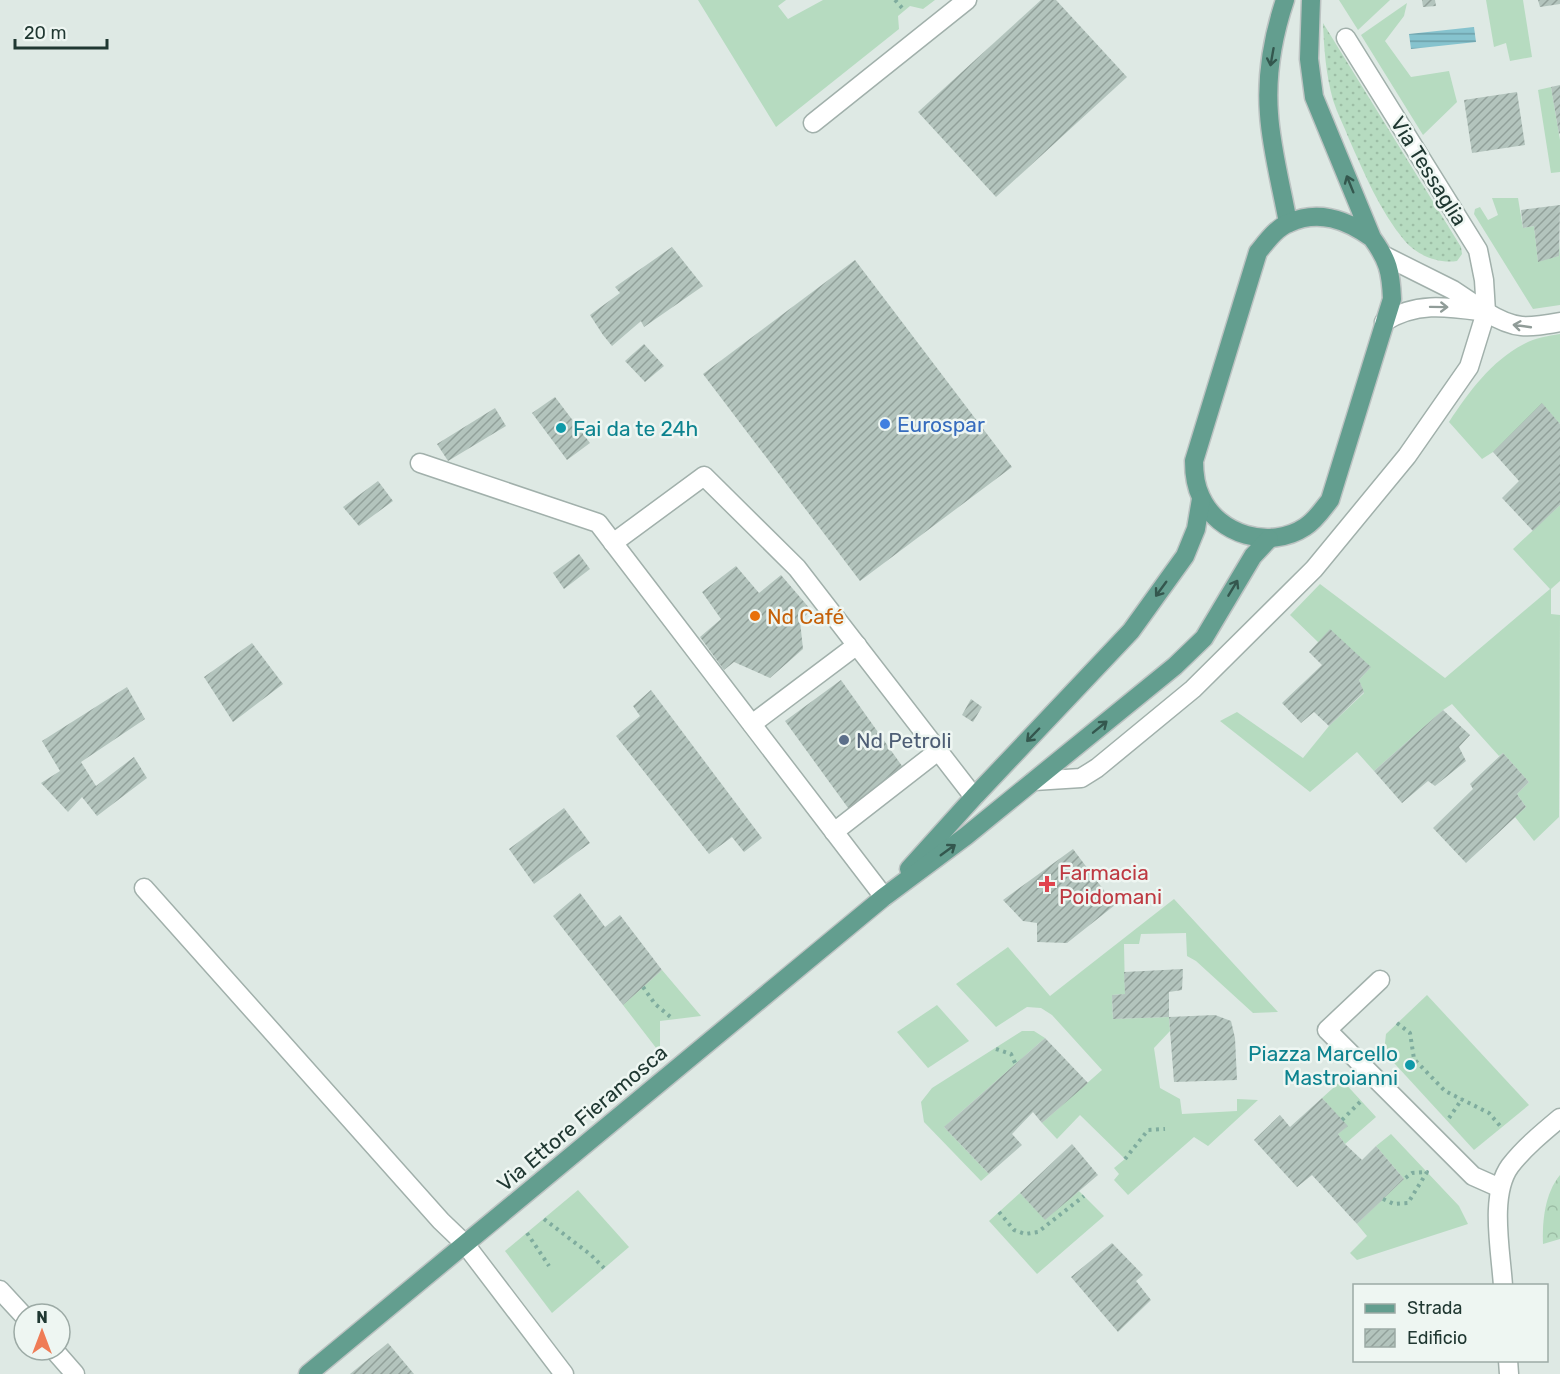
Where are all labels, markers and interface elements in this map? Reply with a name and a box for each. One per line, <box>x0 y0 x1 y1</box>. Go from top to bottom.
scale bar <box>15 12 106 50</box>
text: 20 m <box>24 22 66 44</box>
one-way arrow <box>1266 47 1277 66</box>
street label: Via Tessaglia <box>1385 112 1473 230</box>
one-way arrow <box>1344 175 1355 194</box>
one-way arrow <box>1429 301 1449 313</box>
one-way arrow <box>1512 320 1532 331</box>
place label: Eurospar <box>897 412 985 437</box>
place label: Fai da te 24h <box>573 416 698 441</box>
marker: Eurospar <box>878 417 892 431</box>
marker: Fai da te 24h <box>554 421 568 435</box>
one-way arrow <box>1228 580 1240 597</box>
one-way arrow <box>1155 581 1168 597</box>
place label: Nd Café <box>767 604 844 629</box>
marker: Nd Café <box>748 609 762 623</box>
one-way arrow <box>1091 721 1107 734</box>
one-way arrow <box>1026 727 1040 742</box>
place label: Nd Petroli <box>856 728 952 753</box>
marker: Nd Petroli <box>837 733 851 747</box>
one-way arrow <box>939 844 955 856</box>
place label: Farmacia Poidomani <box>1059 860 1162 909</box>
marker: Farmacia Poidomani <box>1040 877 1054 891</box>
street label: Via Ettore Fieramosca <box>492 1040 672 1196</box>
place label: Piazza Marcello Mastroianni <box>1248 1041 1398 1090</box>
marker: Piazza Marcello Mastroianni <box>1403 1058 1417 1072</box>
legend <box>1353 1284 1548 1362</box>
text: Strada <box>1407 1297 1463 1319</box>
north arrow <box>12 1302 72 1362</box>
text: N <box>36 1308 48 1327</box>
text: Edificio <box>1407 1327 1467 1349</box>

